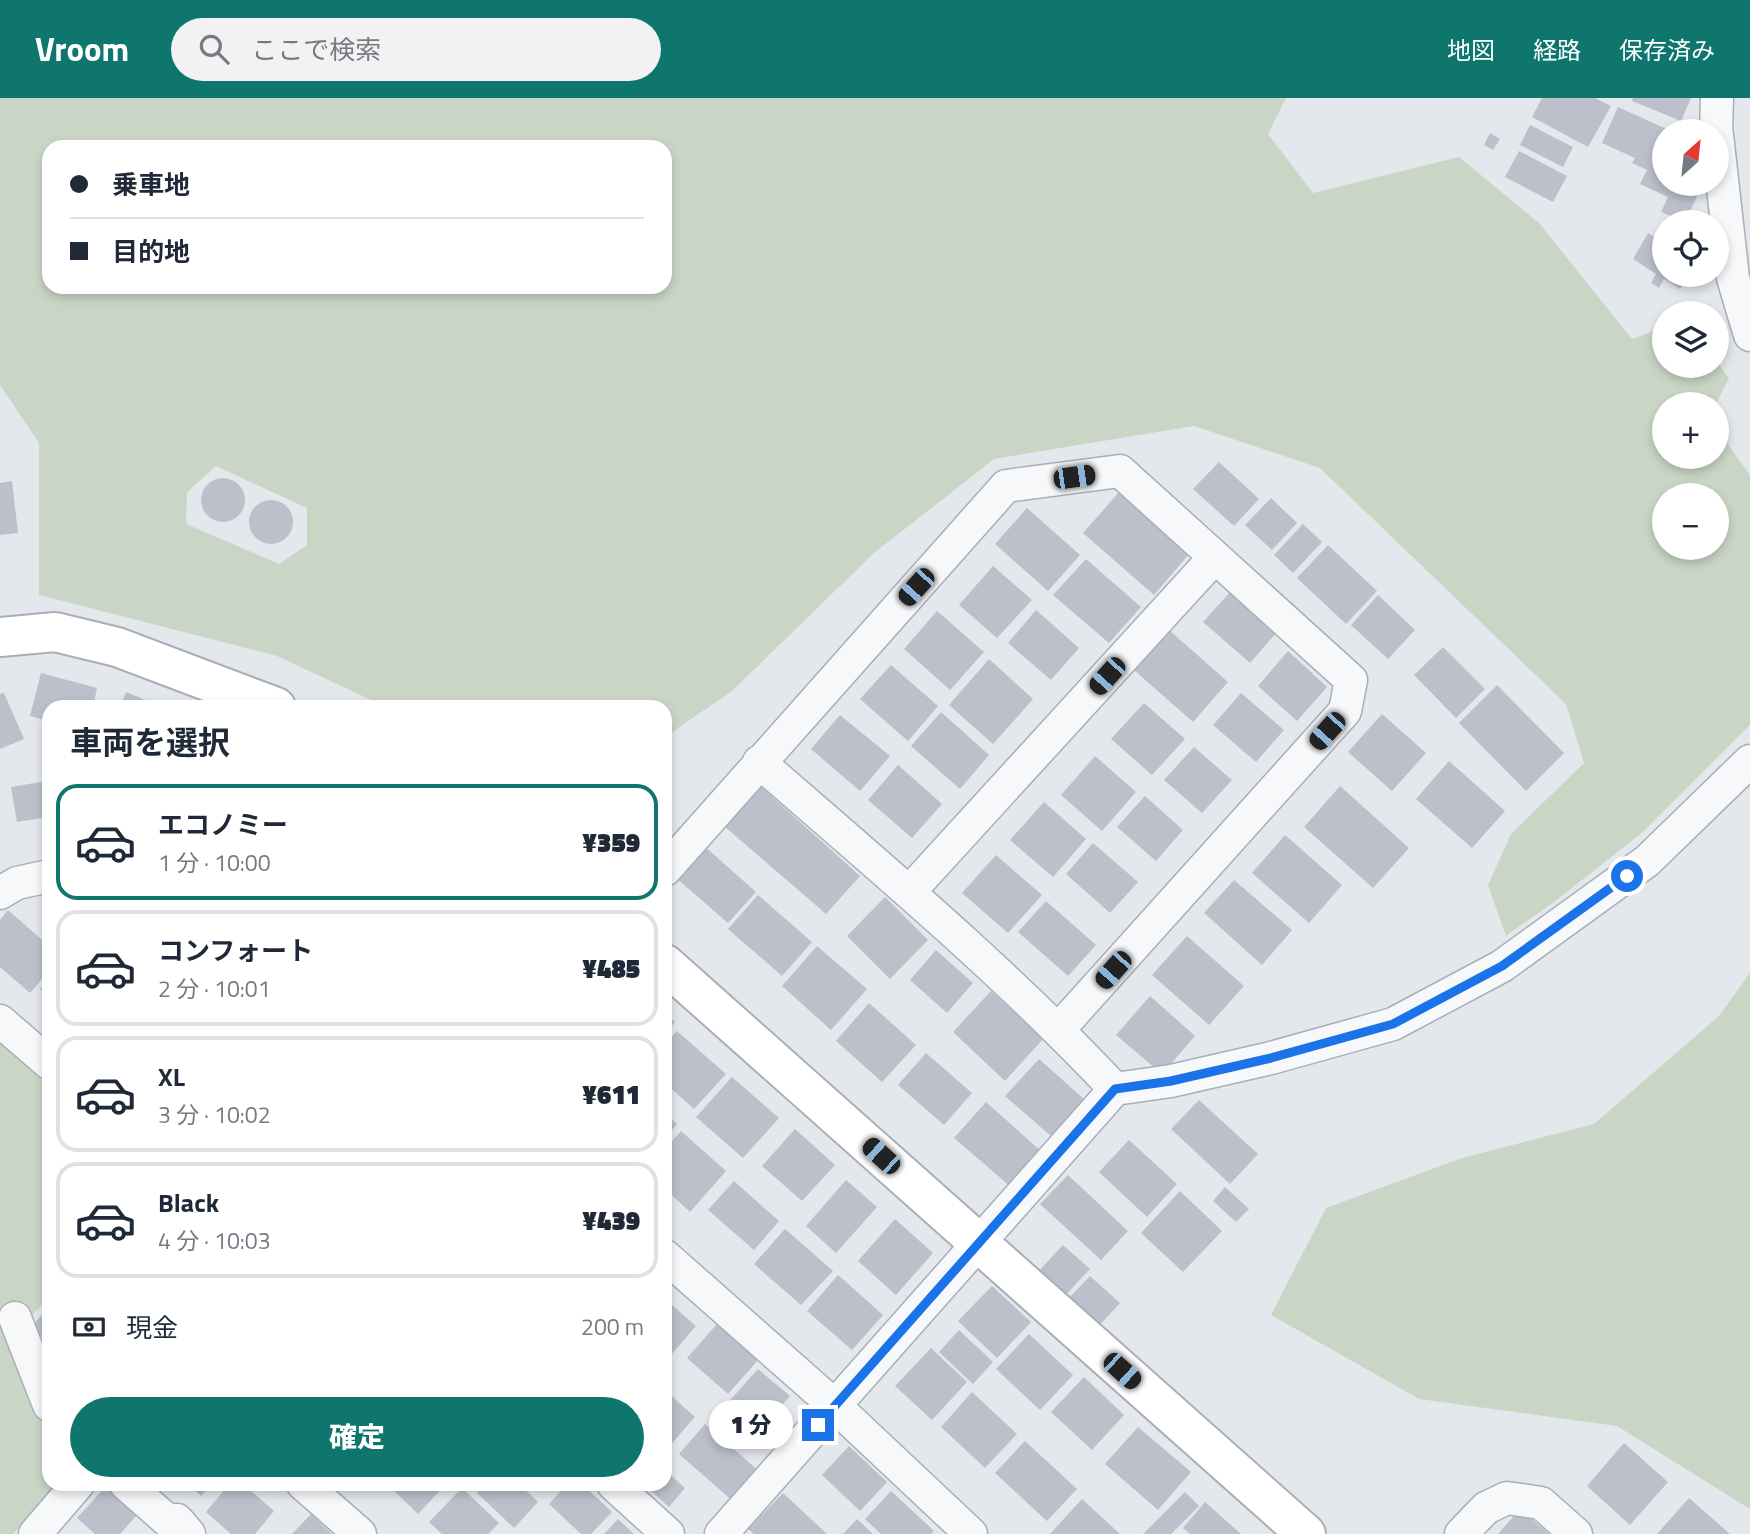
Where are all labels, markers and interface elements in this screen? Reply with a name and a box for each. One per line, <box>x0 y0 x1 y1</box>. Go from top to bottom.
search box <box>171 18 661 81</box>
text: Vroom <box>35 24 129 74</box>
icon: search <box>195 30 233 68</box>
text: ここで検索 <box>251 30 381 69</box>
text: 地図 <box>1447 32 1495 68</box>
text: 経路 <box>1533 32 1581 68</box>
text: 保存済み <box>1619 32 1715 68</box>
north arrow <box>1652 119 1729 196</box>
map controls <box>1652 119 1729 560</box>
text: 乗車地 <box>112 165 190 204</box>
button: locate <box>1652 210 1729 287</box>
text: 目的地 <box>112 232 190 271</box>
button: layers <box>1652 301 1729 378</box>
button: + <box>1652 392 1729 469</box>
car <box>1052 464 1097 490</box>
button: − <box>1652 483 1729 560</box>
car <box>895 564 938 610</box>
car <box>1086 653 1129 699</box>
car <box>1306 708 1349 754</box>
text: 車両を選択 <box>70 718 230 766</box>
text: エコノミー <box>158 805 288 844</box>
icon: car <box>74 811 137 874</box>
text: ¥359 <box>582 823 640 862</box>
text: 1 分 · 10:00 <box>158 845 271 880</box>
route start <box>1611 860 1643 892</box>
text: コンフォート <box>158 931 313 970</box>
icon: car <box>74 937 137 1000</box>
car <box>1092 947 1135 993</box>
text: ¥485 <box>582 949 640 988</box>
text: 2 分 · 10:01 <box>158 971 271 1006</box>
text: XL <box>158 1057 185 1096</box>
icon: car <box>74 1063 137 1126</box>
text: ¥611 <box>582 1075 640 1114</box>
text: 3 分 · 10:02 <box>158 1097 271 1132</box>
car <box>859 1134 904 1178</box>
text: Black <box>158 1183 219 1222</box>
icon: car <box>74 1189 137 1252</box>
text: ¥439 <box>582 1201 640 1240</box>
text: 4 分 · 10:03 <box>158 1223 271 1258</box>
icon: cash <box>70 1308 108 1346</box>
text: 現金 <box>126 1308 178 1347</box>
text: 200 m <box>581 1309 644 1344</box>
car <box>1100 1349 1145 1393</box>
button: 確定 <box>70 1397 644 1477</box>
callout: 1 分 <box>710 1400 794 1450</box>
text: 1 分 <box>731 1407 771 1442</box>
route end <box>802 1409 834 1441</box>

